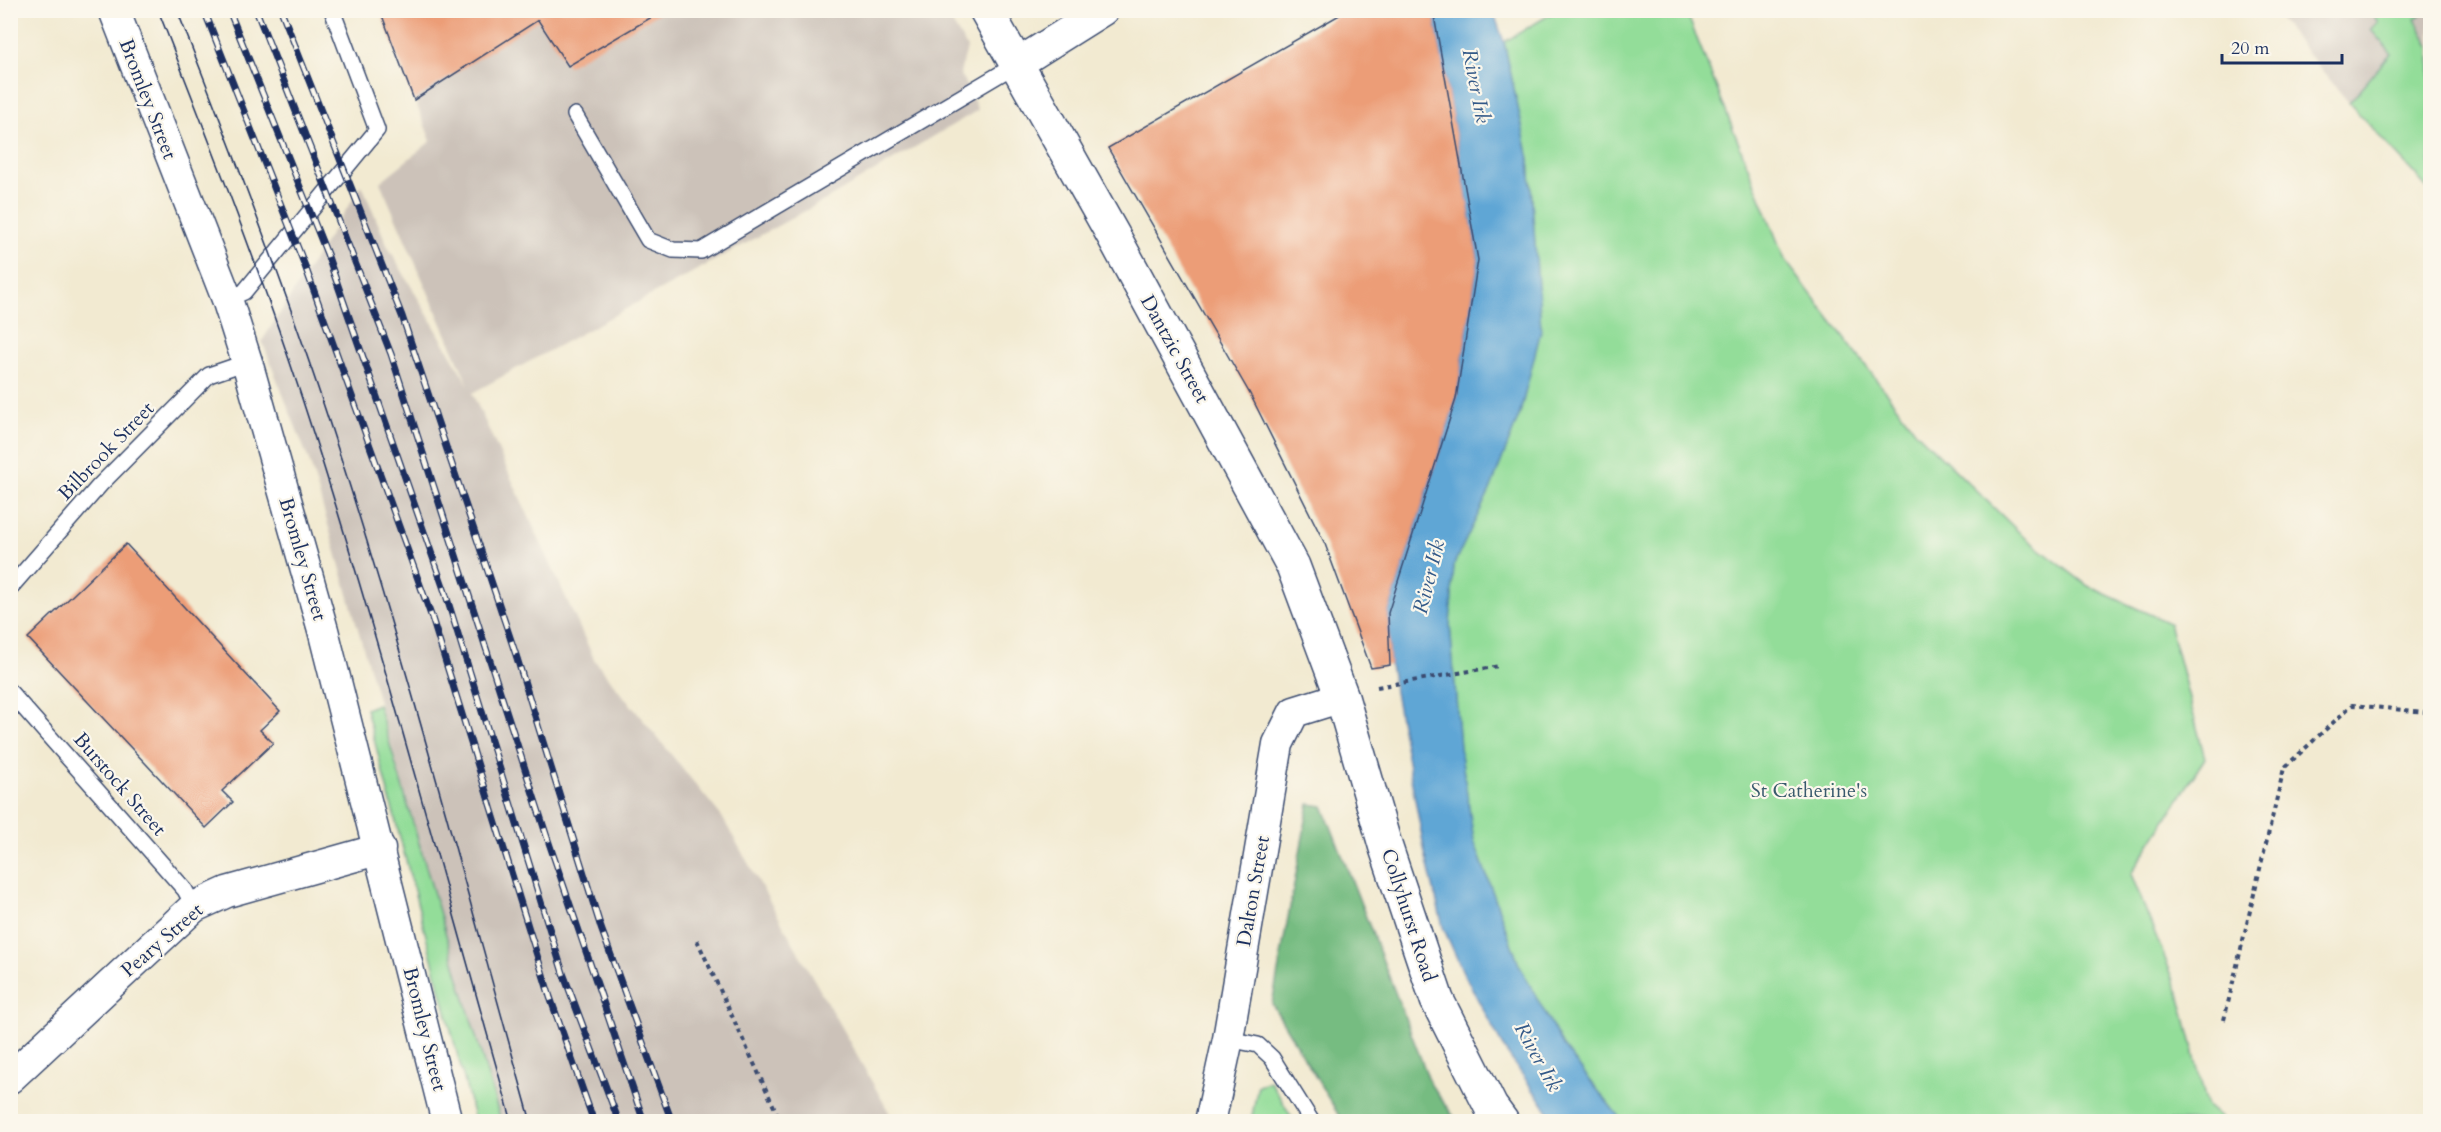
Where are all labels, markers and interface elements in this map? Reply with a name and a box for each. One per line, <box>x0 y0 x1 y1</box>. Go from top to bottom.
scale bar <box>2222 27 2342 65</box>
street label: Bromley Street <box>113 35 184 164</box>
text: 20 m <box>2231 36 2270 61</box>
water label: River Irk <box>1455 46 1498 126</box>
street label: Dantzic Street <box>1134 290 1216 409</box>
street label: Bilbrook Street <box>52 395 161 506</box>
street label: Bromley Street <box>273 494 334 624</box>
water label: River Irk <box>1406 536 1452 617</box>
street label: Burstock Street <box>67 726 173 842</box>
park label: St Catherine's <box>1751 777 1867 804</box>
street label: Dalton Street <box>1230 833 1276 948</box>
street label: Collyhurst Road <box>1375 845 1443 985</box>
street label: Peary Street <box>115 896 209 983</box>
street label: Bromley Street <box>397 964 454 1094</box>
water label: River Irk <box>1507 1017 1569 1097</box>

